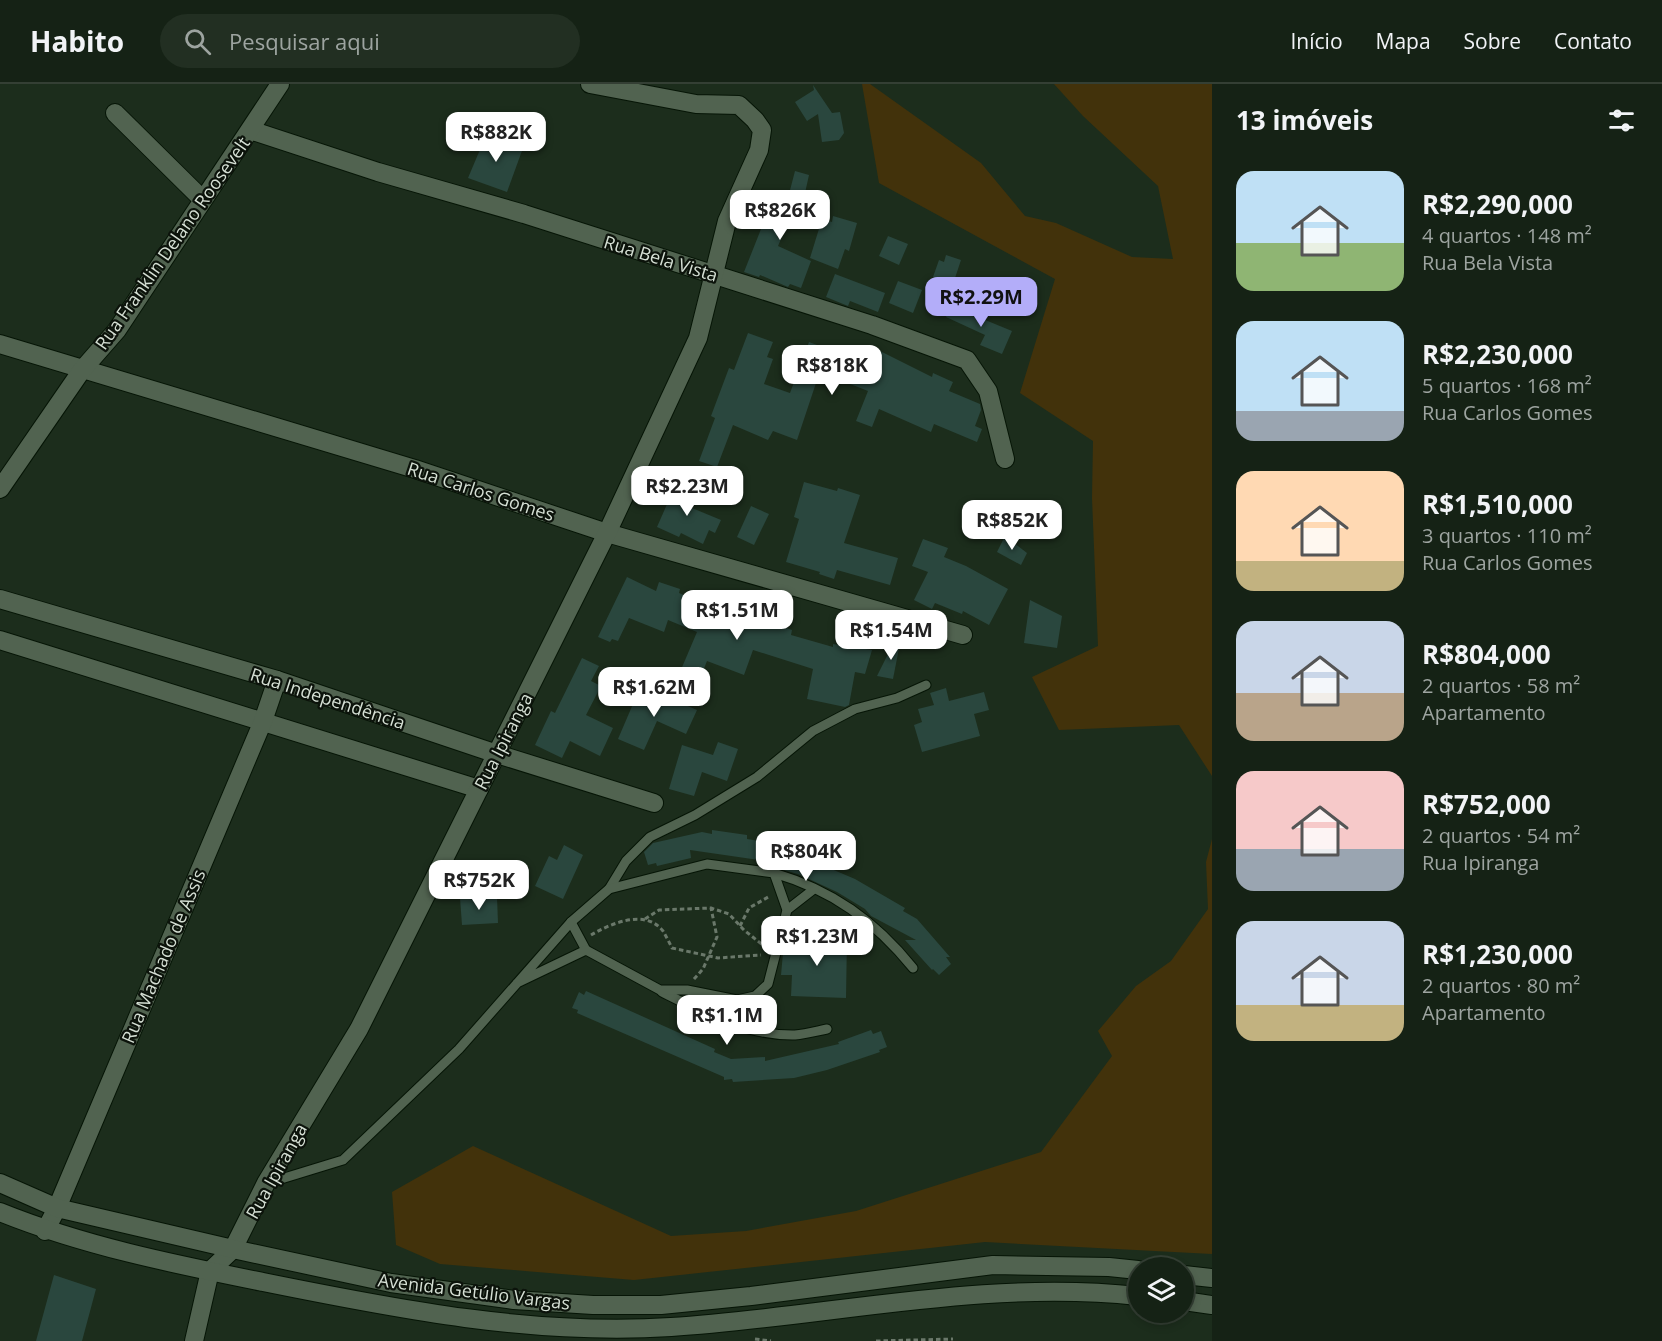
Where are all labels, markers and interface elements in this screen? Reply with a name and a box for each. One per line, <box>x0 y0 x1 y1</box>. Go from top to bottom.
search box <box>160 14 580 68</box>
text: Habito <box>30 22 124 60</box>
icon: search <box>181 25 214 58</box>
text: Pesquisar aqui <box>229 26 380 56</box>
text: Início <box>1290 27 1343 55</box>
text: Mapa <box>1376 27 1431 55</box>
text: Sobre <box>1464 27 1521 55</box>
text: Contato <box>1554 27 1632 55</box>
text: 13 imóveis <box>1236 102 1373 138</box>
icon: filters <box>1605 104 1638 137</box>
pin: R$882K <box>447 112 545 163</box>
text: R$882K <box>460 118 532 145</box>
street label: Rua Franklin Delano Roosevelt <box>89 132 255 354</box>
text: R$2,290,000 <box>1422 186 1573 222</box>
pin: R$826K <box>731 190 829 241</box>
icon: home <box>1284 195 1356 267</box>
text: R$826K <box>744 196 816 223</box>
text: 4 quartos · 148 m² <box>1422 222 1592 249</box>
street label: Rua Bela Vista <box>601 229 721 287</box>
text: Rua Bela Vista <box>1422 249 1553 276</box>
pin: R$2.29M <box>926 277 1036 328</box>
text: R$2.29M <box>939 283 1023 310</box>
text: R$2,230,000 <box>1422 336 1573 372</box>
pin: R$818K <box>783 345 881 396</box>
icon: home <box>1284 345 1356 417</box>
text: R$818K <box>796 351 868 378</box>
text: 5 quartos · 168 m² <box>1422 372 1592 399</box>
text: Rua Carlos Gomes <box>1422 399 1592 426</box>
street label: Rua Carlos Gomes <box>404 456 558 526</box>
pin: R$2.23M <box>632 466 742 517</box>
text: R$2.23M <box>645 472 729 499</box>
text: R$1,510,000 <box>1422 486 1573 522</box>
icon: home <box>1284 495 1356 567</box>
pin: R$852K <box>963 500 1061 551</box>
text: R$852K <box>976 506 1048 533</box>
text: 3 quartos · 110 m² <box>1422 522 1592 549</box>
text: Rua Carlos Gomes <box>1422 549 1592 576</box>
pin: R$1.51M <box>682 590 792 641</box>
text: R$1.51M <box>695 596 779 623</box>
pin: R$1.54M <box>836 610 946 661</box>
text: R$1.54M <box>849 616 933 643</box>
text: R$804,000 <box>1422 636 1551 672</box>
icon: home <box>1284 645 1356 717</box>
street label: Rua Independência <box>247 662 409 734</box>
pin: R$1.62M <box>599 667 709 718</box>
text: 2 quartos · 58 m² <box>1422 672 1580 699</box>
text: R$1.62M <box>612 673 696 700</box>
street label: Rua Ipiranga <box>468 689 538 793</box>
text: Apartamento <box>1422 699 1546 726</box>
text: R$752,000 <box>1422 786 1551 822</box>
icon: home <box>1284 795 1356 867</box>
text: 2 quartos · 54 m² <box>1422 822 1580 849</box>
pin: R$804K <box>757 831 855 882</box>
text: R$804K <box>770 837 842 864</box>
text: Rua Ipiranga <box>1422 849 1539 876</box>
pin: R$752K <box>430 860 528 911</box>
street label: Rua Machado de Assis <box>115 865 211 1047</box>
text: R$752K <box>443 866 515 893</box>
pin: R$1.23M <box>762 916 872 967</box>
text: R$1.23M <box>775 922 859 949</box>
text: R$1,230,000 <box>1422 936 1573 972</box>
icon: home <box>1284 945 1356 1017</box>
text: 2 quartos · 80 m² <box>1422 972 1580 999</box>
pin: R$1.1M <box>678 995 776 1046</box>
text: Apartamento <box>1422 999 1546 1026</box>
text: R$1.1M <box>691 1001 763 1028</box>
street label: Rua Ipiranga <box>240 1119 312 1223</box>
map controls <box>1128 1257 1194 1323</box>
button: layers <box>1128 1257 1194 1323</box>
street label: Avenida Getúlio Vargas <box>377 1267 571 1315</box>

